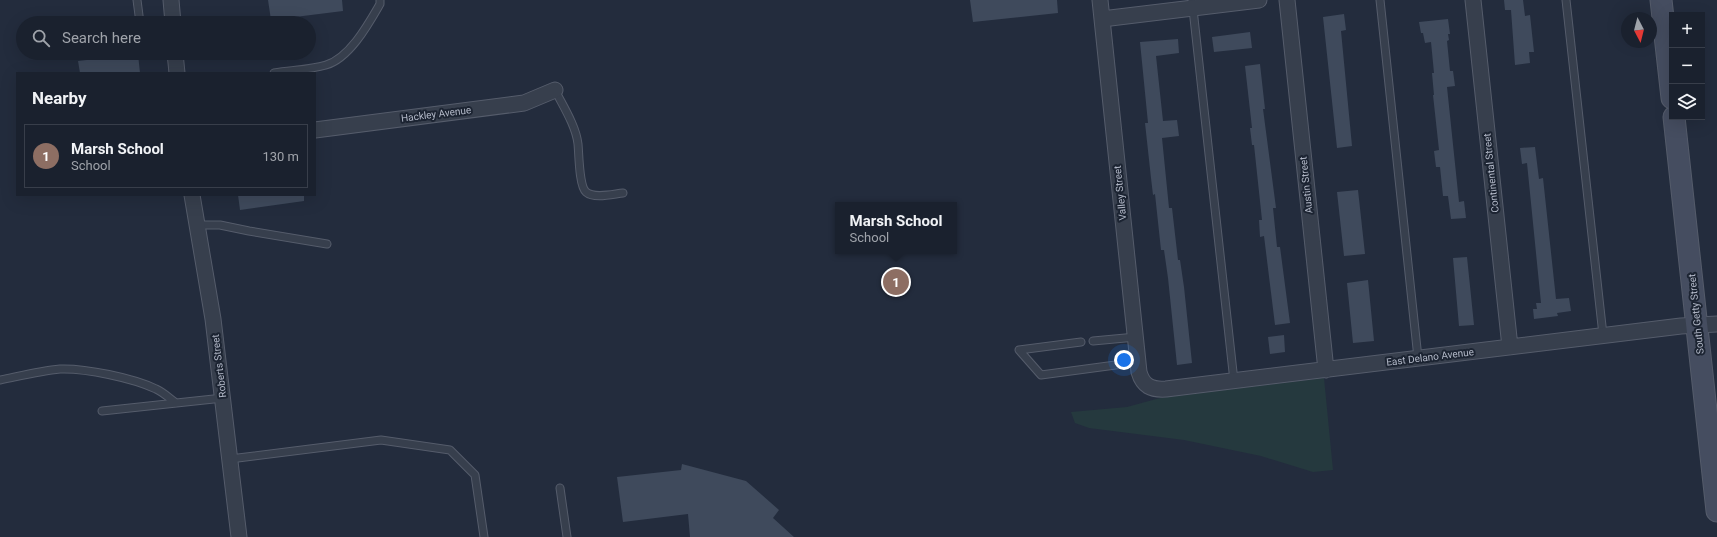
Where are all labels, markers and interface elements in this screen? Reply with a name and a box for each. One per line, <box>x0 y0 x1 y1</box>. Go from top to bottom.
north arrow <box>1621 12 1657 48</box>
map controls <box>1669 12 1705 120</box>
button: + <box>1669 12 1705 48</box>
search box <box>16 16 316 60</box>
icon: search <box>30 27 52 49</box>
text: Search here <box>62 29 141 47</box>
button: − <box>1669 48 1705 84</box>
button: layers <box>1669 84 1705 120</box>
text: Nearby <box>32 88 87 108</box>
street label: Hackley Avenue <box>400 104 472 124</box>
street label: Continental Street <box>1481 133 1501 213</box>
text: Marsh School <box>71 140 164 158</box>
text: 1 <box>42 149 50 164</box>
text: 130 m <box>262 149 299 164</box>
street label: Austin Street <box>1298 156 1314 214</box>
text: School <box>71 158 111 173</box>
street label: Valley Street <box>1112 165 1128 221</box>
popup <box>835 202 957 254</box>
text: Marsh School <box>850 212 942 230</box>
text: School <box>850 230 889 245</box>
pin: 1 <box>883 267 909 297</box>
street label: South Getty Street <box>1686 273 1706 355</box>
street label: Roberts Street <box>210 334 228 398</box>
street label: East Delano Avenue <box>1386 346 1474 368</box>
your location <box>1114 350 1134 370</box>

